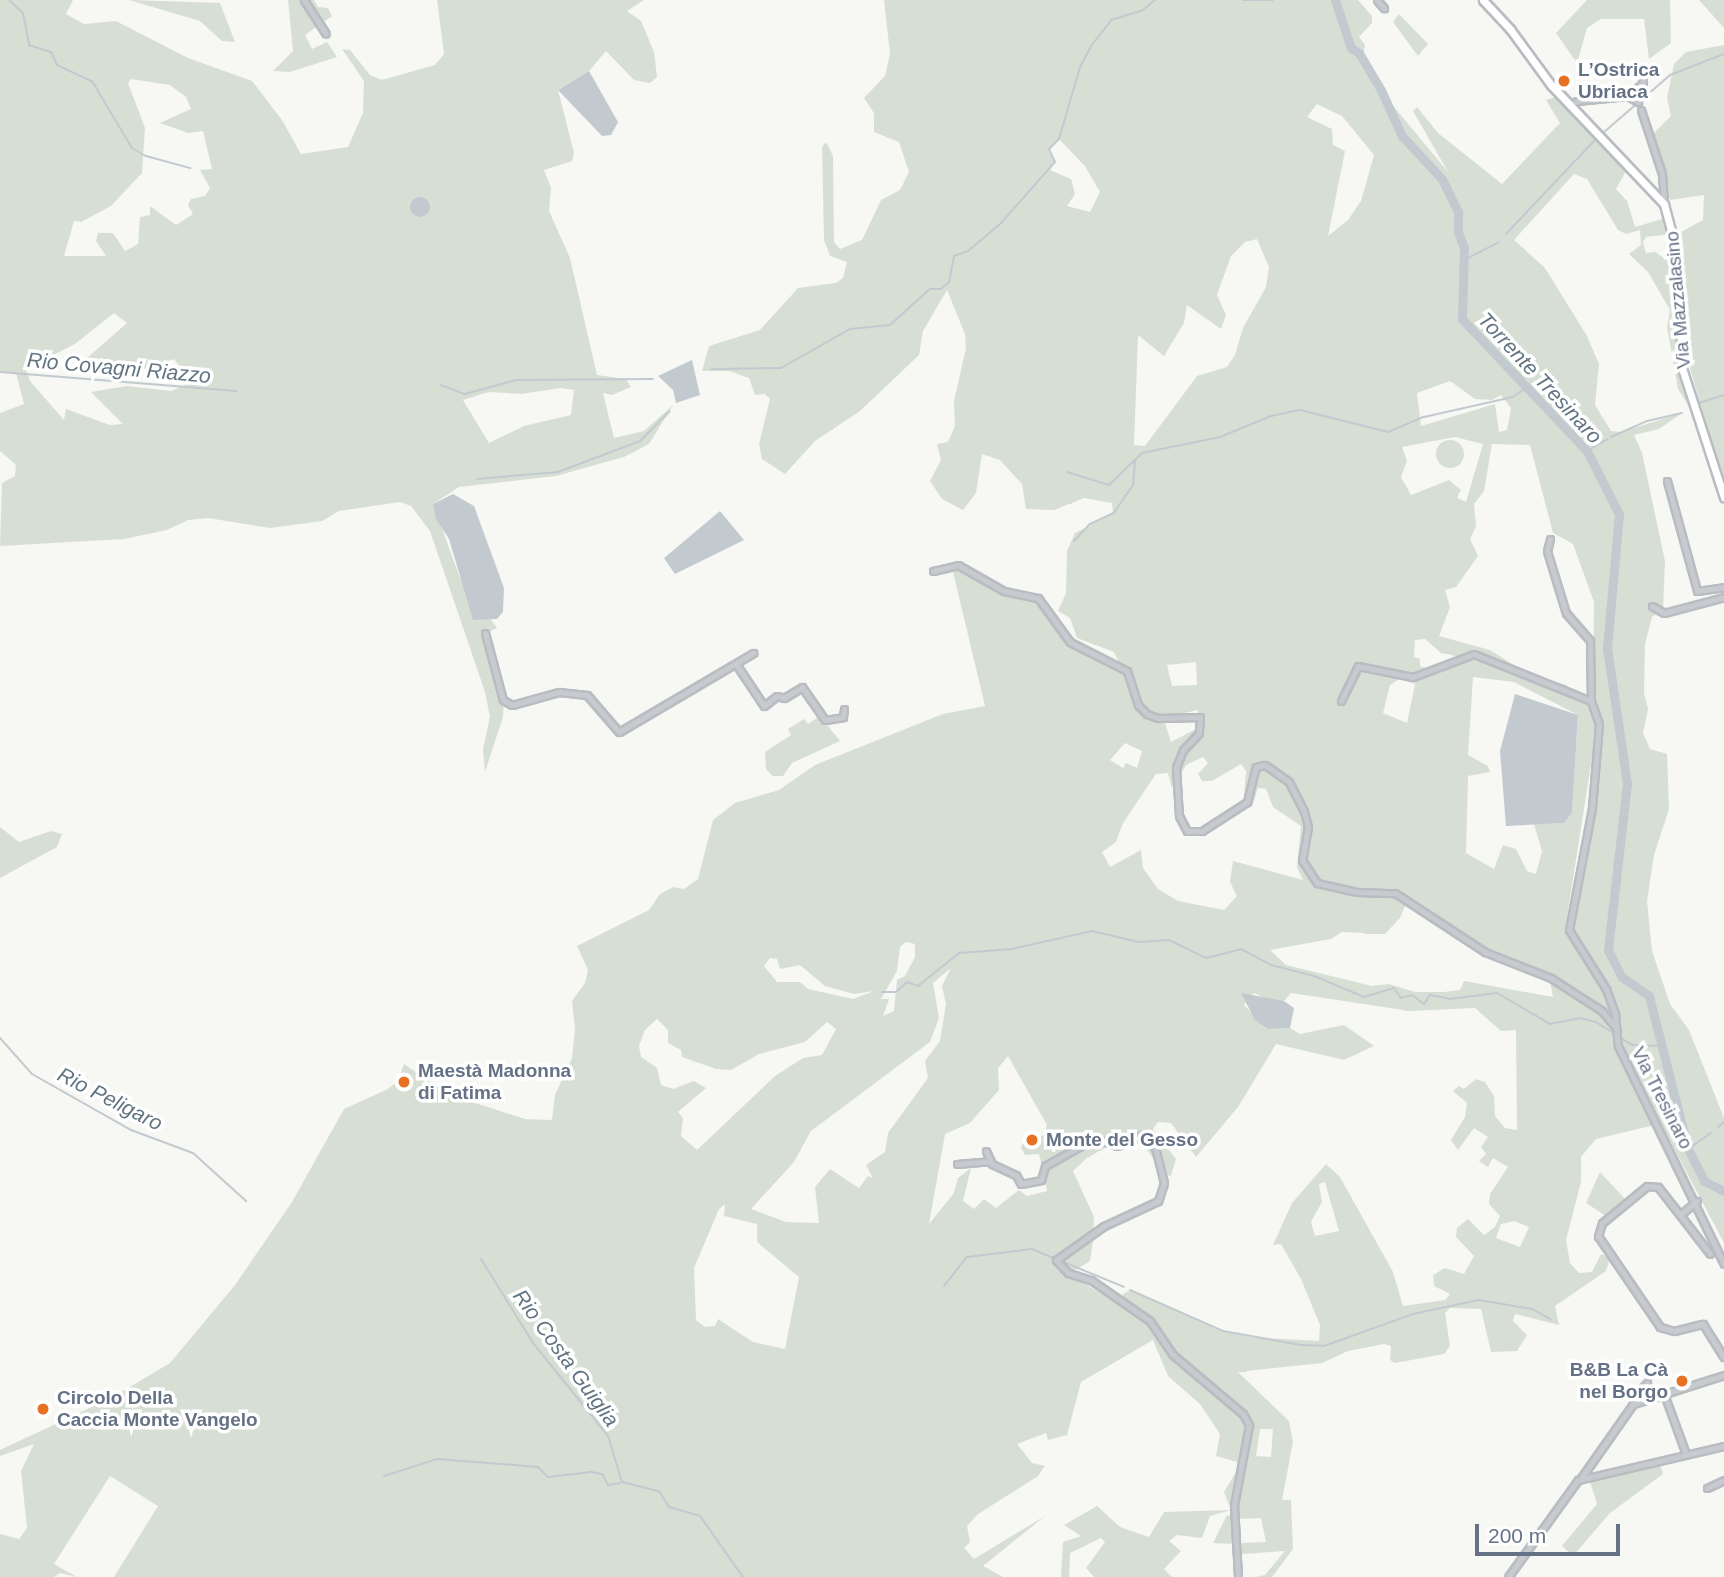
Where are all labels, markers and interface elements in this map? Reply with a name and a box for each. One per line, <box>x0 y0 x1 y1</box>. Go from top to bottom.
place label: L’Ostrica Ubriaca <box>1578 59 1659 103</box>
marker: L’Ostrica Ubriaca <box>1556 73 1572 89</box>
street label: Via Mazzalasino <box>1661 230 1695 370</box>
water label: Torrente Tresinaro <box>1473 307 1607 449</box>
water label: Rio Covagni Riazzo <box>26 347 212 389</box>
street label: Via Tresinaro <box>1626 1043 1698 1153</box>
place label: Maestà Madonna di Fatima <box>418 1060 571 1104</box>
water label: Rio Peligaro <box>53 1062 167 1136</box>
marker: Maestà Madonna di Fatima <box>396 1074 412 1090</box>
place label: Monte del Gesso <box>1046 1129 1198 1151</box>
marker: Monte del Gesso <box>1024 1132 1040 1148</box>
water label: Rio Costa Guiglia <box>508 1284 624 1432</box>
place label: B&B La Cà nel Borgo <box>1570 1359 1668 1403</box>
marker: B&B La Cà nel Borgo <box>1674 1373 1690 1389</box>
place label: Circolo Della Caccia Monte Vangelo <box>57 1387 258 1431</box>
marker: Circolo Della Caccia Monte Vangelo <box>35 1401 51 1417</box>
scale bar <box>1479 1510 1624 1554</box>
text: 200 m <box>1488 1524 1546 1547</box>

